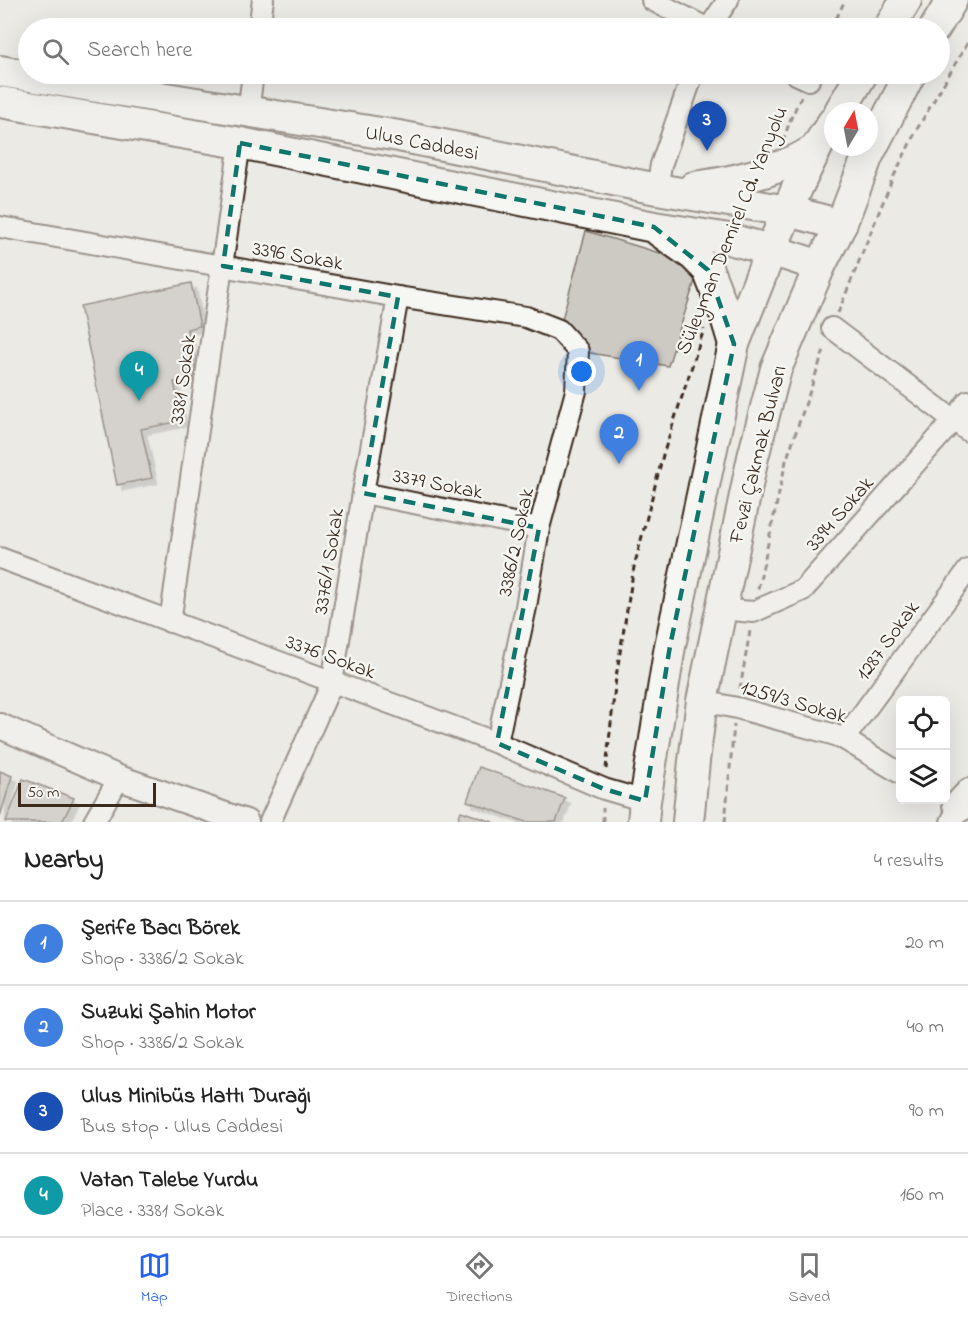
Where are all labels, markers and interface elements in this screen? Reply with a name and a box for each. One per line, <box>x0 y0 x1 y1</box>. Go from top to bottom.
search box <box>18 18 950 84</box>
icon: search <box>39 35 72 68</box>
text: Search here <box>87 35 192 67</box>
street label: Süleyman Demirel Cd. Yanyolu <box>669 102 798 360</box>
pin: 3 <box>688 102 726 151</box>
north arrow <box>824 102 878 156</box>
street label: Ulus Caddesi <box>362 118 481 170</box>
street label: 3396 Sokak <box>250 234 346 280</box>
street label: 3381 Sokak <box>163 332 205 426</box>
pin: 1 <box>620 342 658 391</box>
pin: 4 <box>120 352 158 401</box>
your location <box>567 357 596 386</box>
street label: Fevzi Çakmak Bulvarı <box>722 362 796 548</box>
pin: 2 <box>600 414 638 464</box>
street label: 3379 Sokak <box>390 462 486 509</box>
street label: 3394 Sokak <box>799 469 882 559</box>
street label: 3386/2 Sokak <box>491 485 543 599</box>
street label: 3376/1 Sokak <box>307 505 353 617</box>
street label: 1287 Sokak <box>849 594 928 687</box>
street label: 3376 Sokak <box>281 628 380 688</box>
street label: 1259/3 Sokak <box>737 673 851 733</box>
map controls <box>896 696 950 804</box>
button: locate <box>896 696 950 750</box>
button: layers <box>896 750 950 804</box>
scale bar <box>18 780 156 808</box>
text: 50 m <box>27 781 59 805</box>
text: Nearby <box>24 842 103 880</box>
text: 4 results <box>874 847 944 876</box>
text: Şerife Bacı Börek <box>81 913 240 945</box>
text: 1 <box>40 929 47 958</box>
text: 20 m <box>905 929 944 958</box>
text: Shop · 3386/2 Sokak <box>81 945 244 974</box>
text: Suzuki Şahin Motor <box>81 997 256 1029</box>
text: 2 <box>39 1013 48 1042</box>
text: 40 m <box>907 1013 944 1042</box>
text: Shop · 3386/2 Sokak <box>81 1029 244 1058</box>
text: Ulus Minibüs Hattı Durağı <box>81 1081 311 1113</box>
text: 3 <box>39 1097 48 1126</box>
text: 90 m <box>909 1097 944 1126</box>
text: Bus stop · Ulus Caddesi <box>81 1113 283 1142</box>
text: Vatan Talebe Yurdu <box>81 1165 258 1197</box>
text: 4 <box>39 1181 48 1210</box>
text: 160 m <box>900 1181 944 1210</box>
text: Place · 3381 Sokak <box>81 1197 224 1226</box>
tab: Map <box>138 1249 171 1309</box>
tab: Directions <box>446 1249 513 1309</box>
tab: Saved <box>788 1249 830 1309</box>

